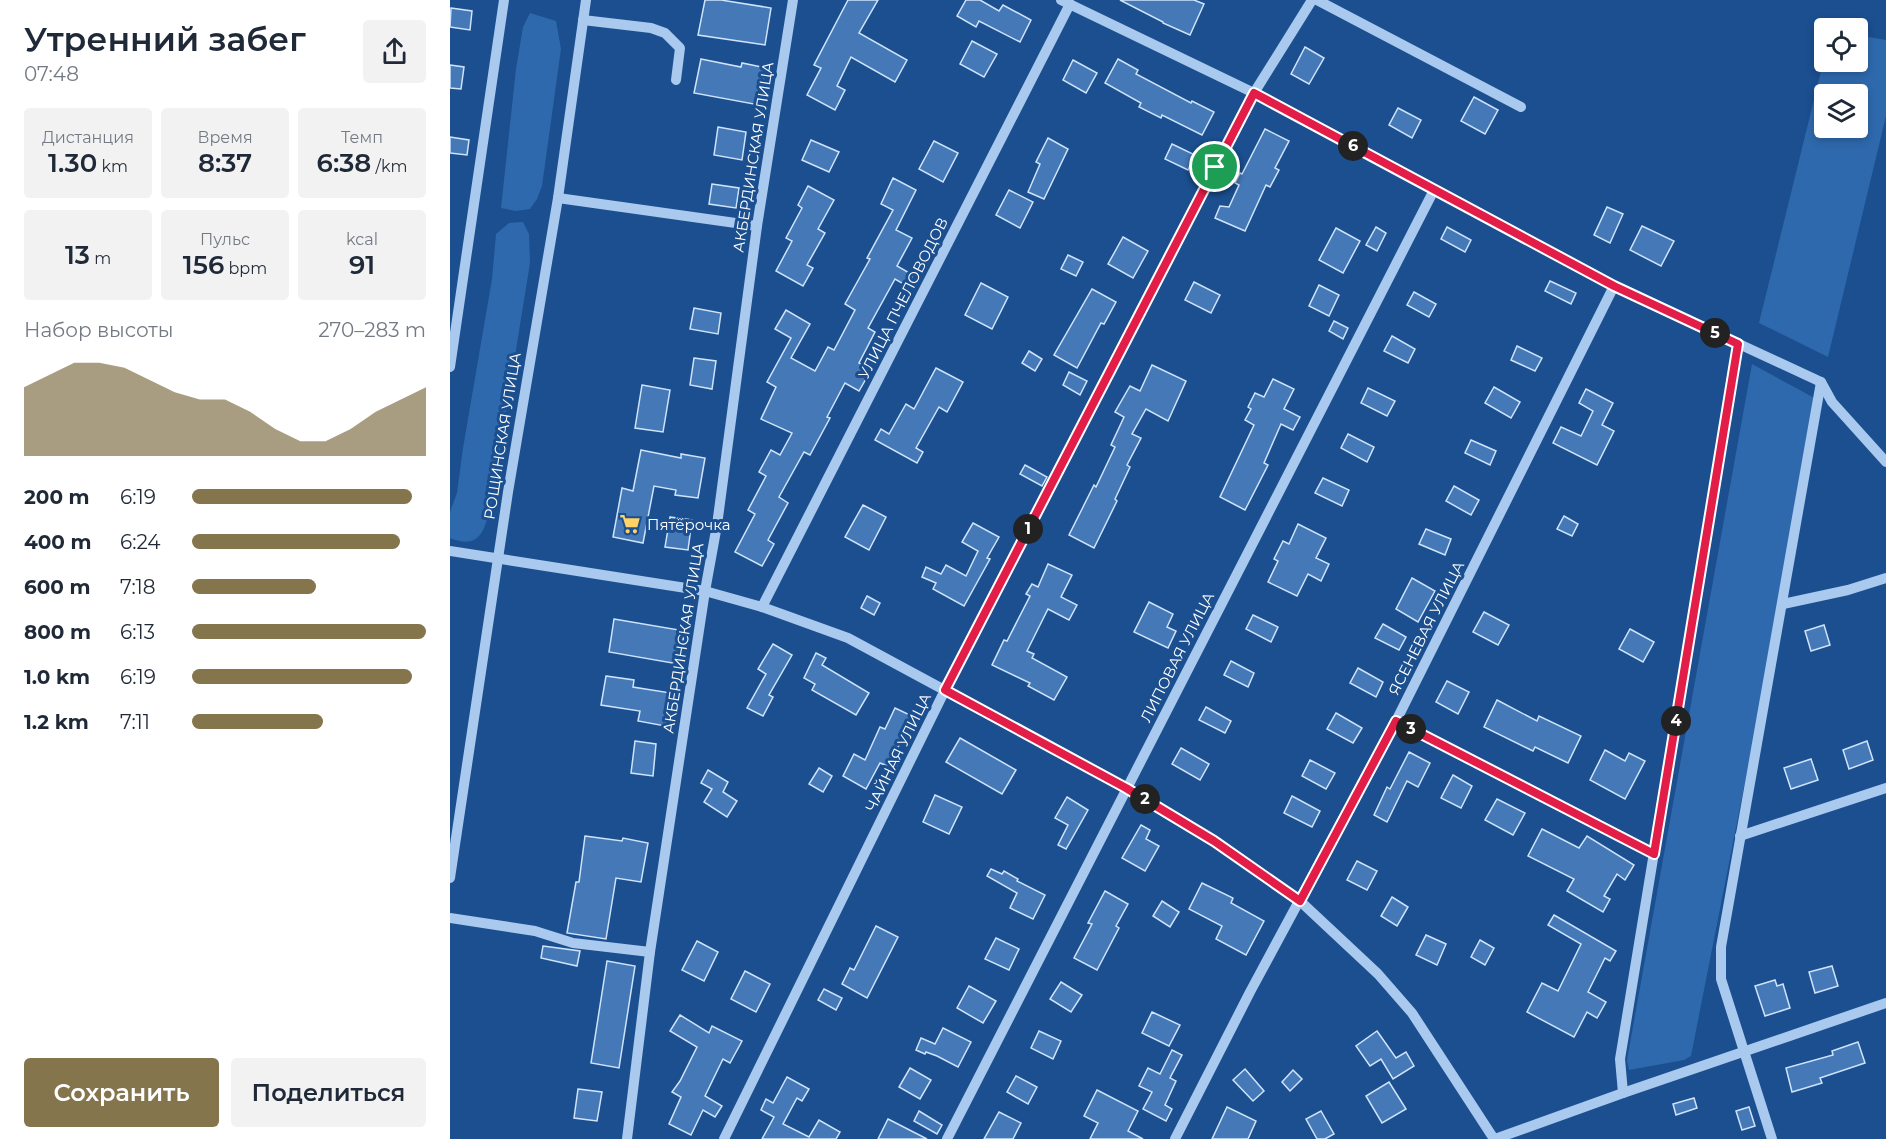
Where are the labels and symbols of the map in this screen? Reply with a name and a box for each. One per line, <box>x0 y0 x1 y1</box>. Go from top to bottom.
street label: АКБЕРДИНСКАЯ УЛИЦА <box>729 60 777 254</box>
pin: 6 <box>1338 131 1368 161</box>
pin <box>1189 141 1240 192</box>
street label: УЛИЦА ПЧЕЛОВОДОВ <box>854 214 952 382</box>
pin: 5 <box>1700 318 1730 348</box>
street label: РОЩИНСКАЯ УЛИЦА <box>479 351 525 521</box>
supermarket icon: Пятёрочка <box>618 512 642 536</box>
pin: 1 <box>1013 514 1043 544</box>
place label: Пятёрочка <box>647 515 731 534</box>
street label: АКБЕРДИНСКАЯ УЛИЦА <box>659 541 707 735</box>
street label: ЯСЕНЕВАЯ УЛИЦА <box>1384 558 1468 698</box>
street label: ЛИПОВАЯ УЛИЦА <box>1136 589 1218 725</box>
street label: ЧАЙНАЯ УЛИЦА <box>861 690 935 814</box>
pin: 4 <box>1661 706 1691 736</box>
pin: 3 <box>1396 714 1426 744</box>
pin: 2 <box>1130 784 1160 814</box>

